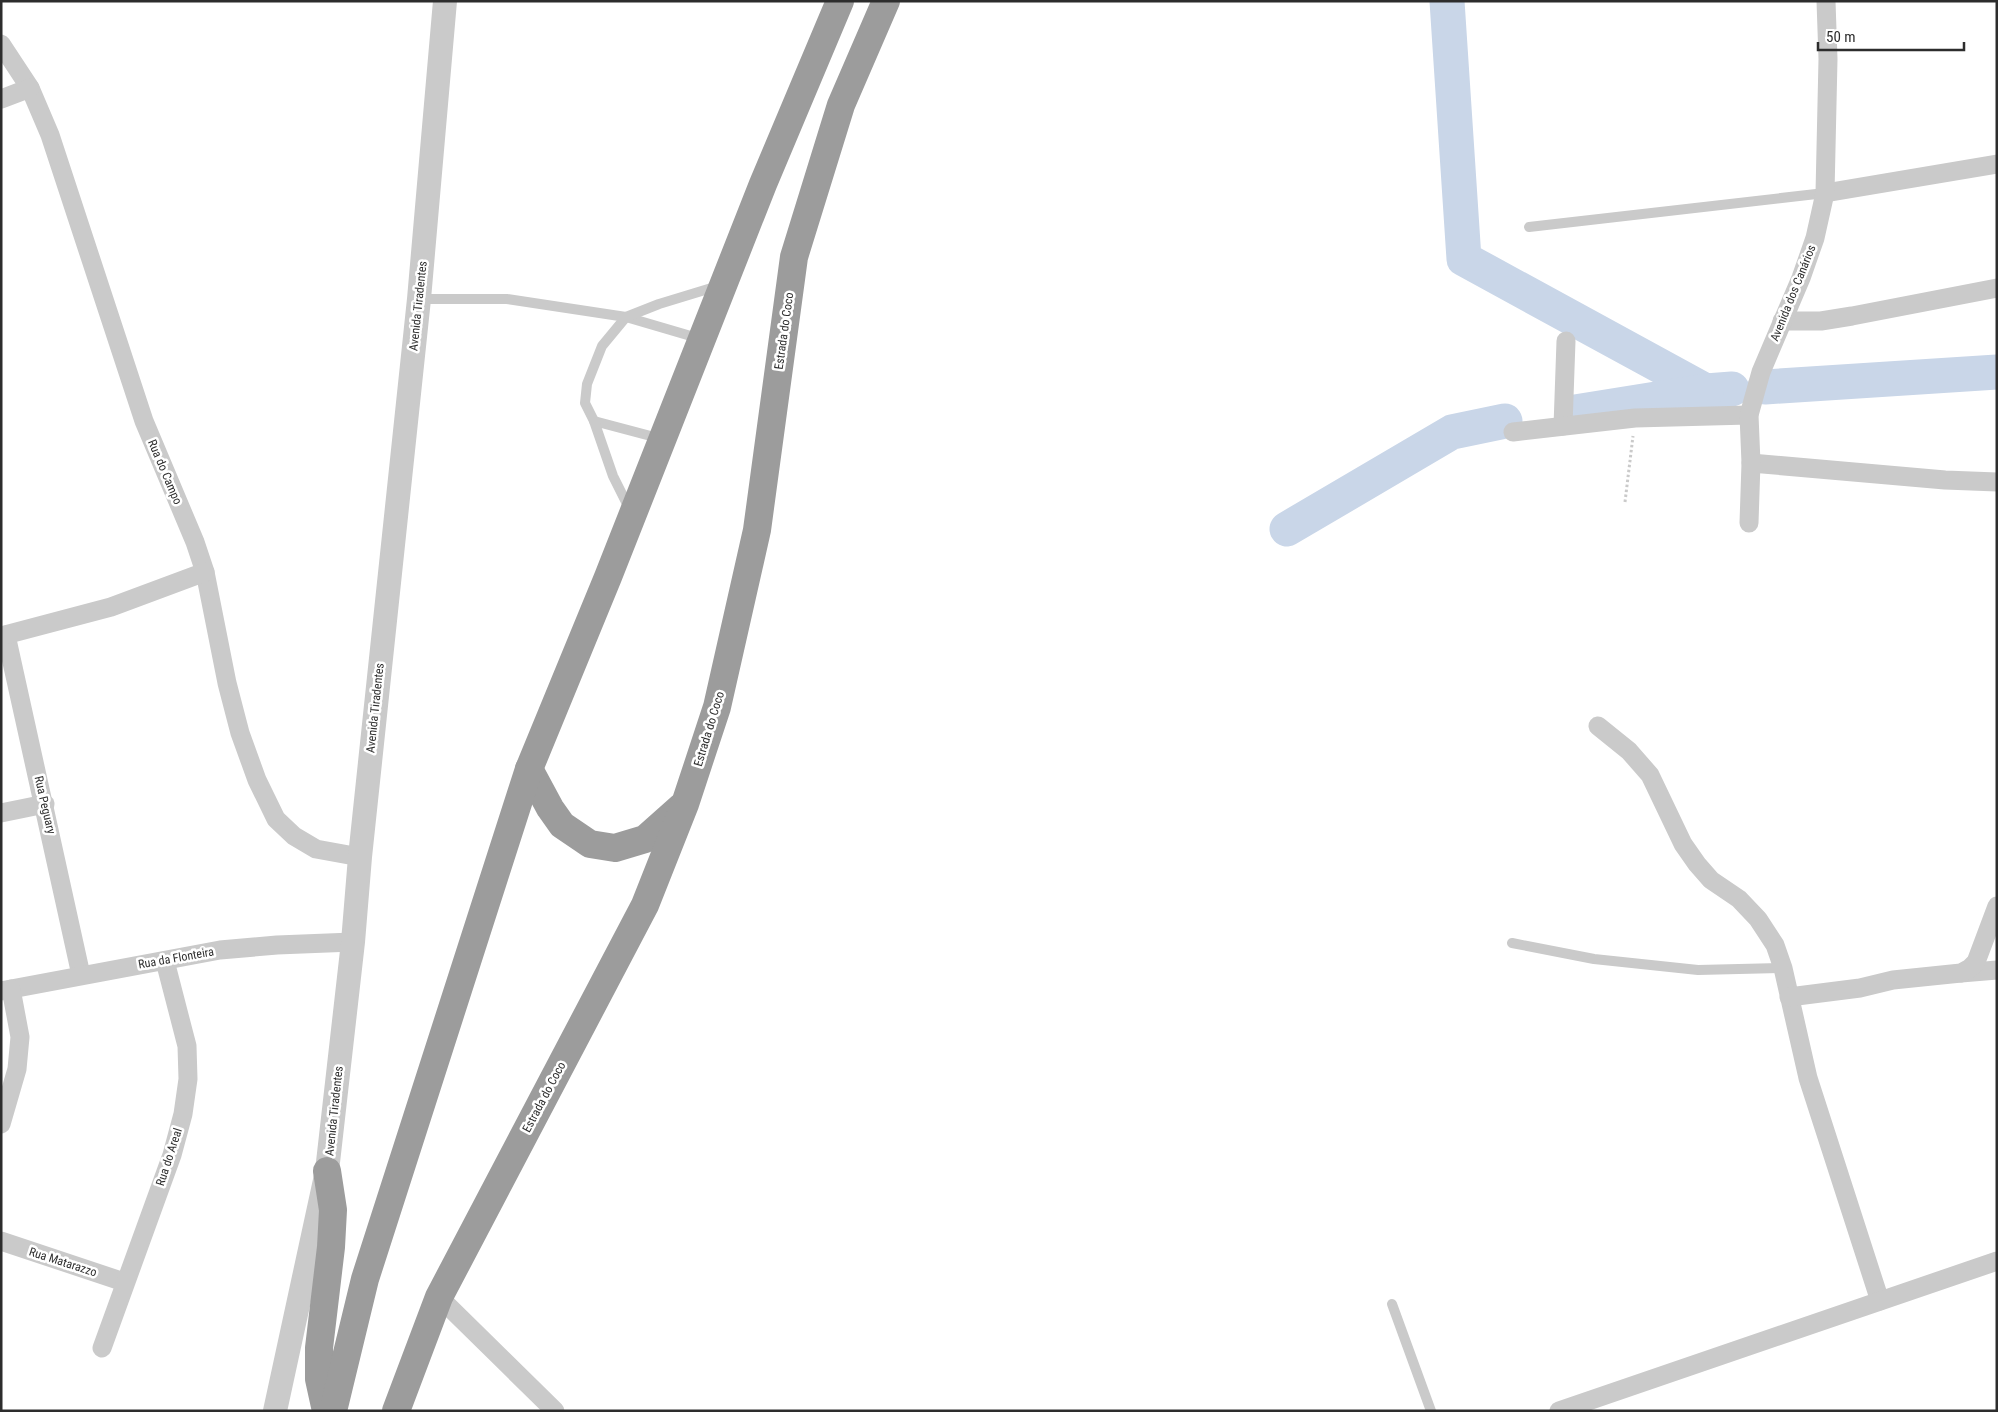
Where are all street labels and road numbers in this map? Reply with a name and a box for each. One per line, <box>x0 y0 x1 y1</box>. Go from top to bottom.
street label: Avenida dos Canários <box>1767 243 1819 343</box>
street label: Avenida Tiradentes <box>406 260 430 352</box>
street label: Estrada do Coco <box>772 292 796 370</box>
street label: Rua do Campo <box>145 438 185 506</box>
street label: Avenida Tiradentes <box>363 662 387 754</box>
street label: Estrada do Coco <box>691 690 727 768</box>
street label: Rua Peguary <box>32 775 58 835</box>
street label: Rua da Flonteira <box>137 944 215 972</box>
street label: Estrada do Coco <box>520 1059 568 1135</box>
street label: Avenida Tiradentes <box>322 1065 346 1157</box>
street label: Rua do Areal <box>153 1126 185 1188</box>
street label: Rua Matarazzo <box>27 1244 99 1280</box>

